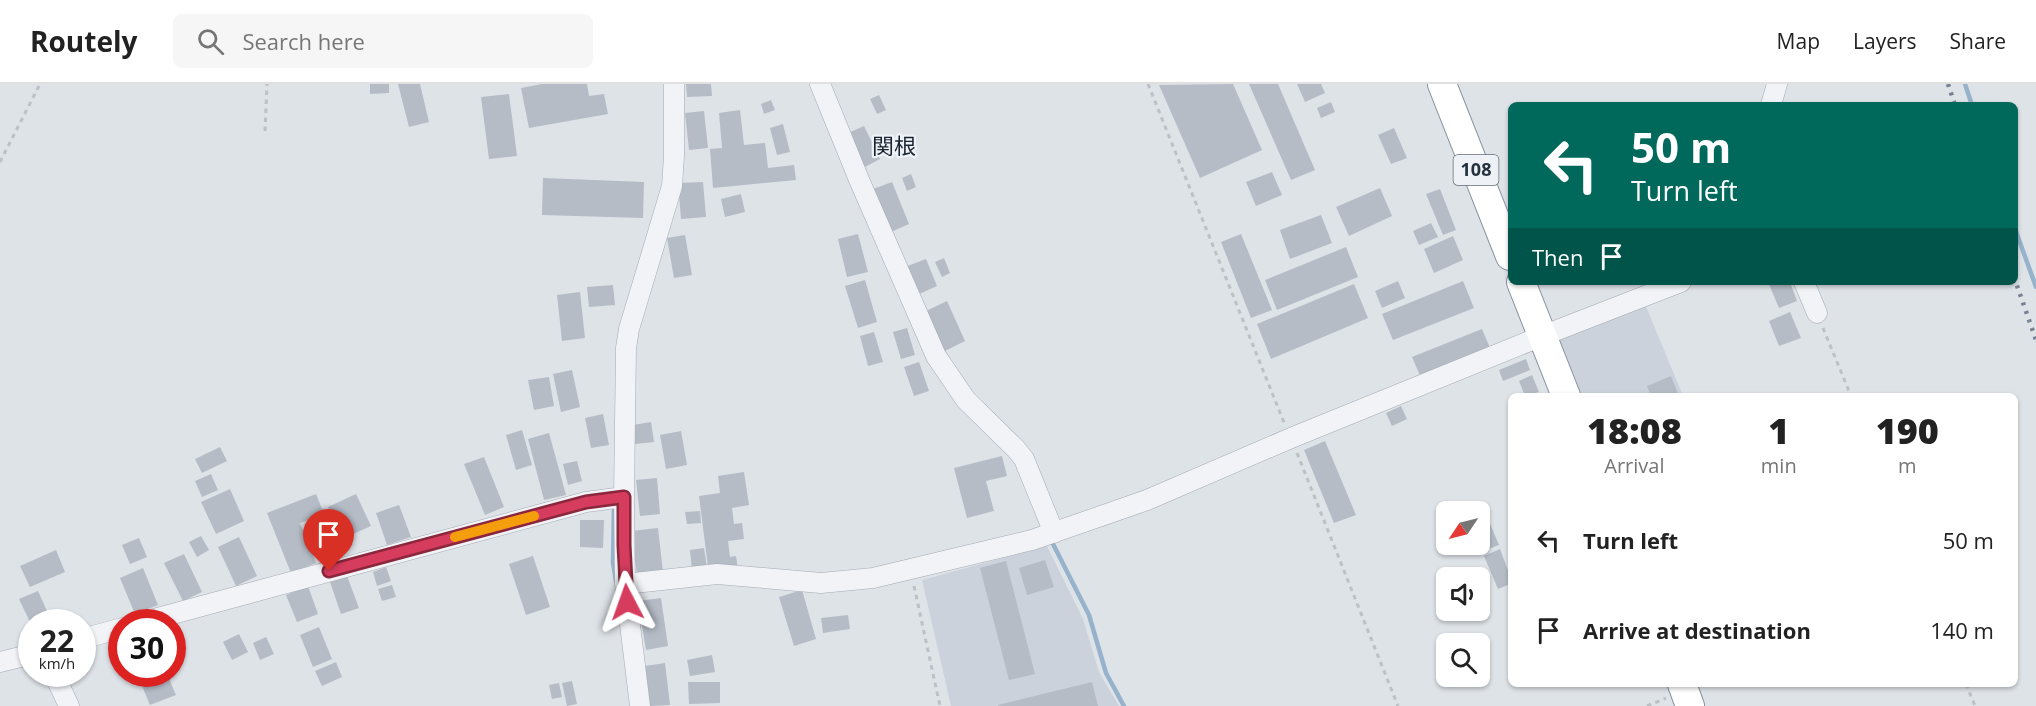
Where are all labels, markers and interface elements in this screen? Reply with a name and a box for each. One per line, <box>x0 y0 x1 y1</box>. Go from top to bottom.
search box <box>173 14 593 68</box>
text: Routely <box>30 22 137 60</box>
icon: search <box>194 25 227 58</box>
text: Search here <box>242 26 365 56</box>
text: Map <box>1777 27 1820 55</box>
text: Layers <box>1853 27 1917 55</box>
text: Share <box>1950 27 2006 55</box>
text: 50 m <box>1631 118 1731 175</box>
icon: left <box>1532 126 1610 204</box>
district label: 関根 <box>872 130 916 160</box>
road number: 108 <box>1454 155 1498 185</box>
text: Turn left <box>1631 172 1738 209</box>
icon: arrive <box>1595 240 1628 273</box>
text: Then <box>1532 242 1583 272</box>
text: 18:08 <box>1587 406 1682 455</box>
text: 1 <box>1768 406 1789 455</box>
text: 190 <box>1876 406 1939 455</box>
text: Arrival <box>1604 452 1665 479</box>
text: min <box>1761 452 1797 479</box>
text: m <box>1898 452 1917 479</box>
north arrow <box>1436 501 1490 555</box>
map controls <box>1436 501 1490 687</box>
pin <box>303 509 354 571</box>
icon: arrive <box>312 518 345 551</box>
icon: left <box>1532 524 1565 557</box>
text: Turn left <box>1583 525 1678 555</box>
text: 50 m <box>1943 525 1994 555</box>
button: sound <box>1436 567 1490 621</box>
position arrow <box>595 570 659 634</box>
speed limit sign: 30 <box>108 609 186 687</box>
icon: arrive <box>1532 614 1565 647</box>
text: Arrive at destination <box>1583 615 1811 645</box>
text: 140 m <box>1930 615 1994 645</box>
text: 22 <box>40 620 74 661</box>
button: search <box>1436 633 1490 687</box>
text: km/h <box>39 653 75 673</box>

